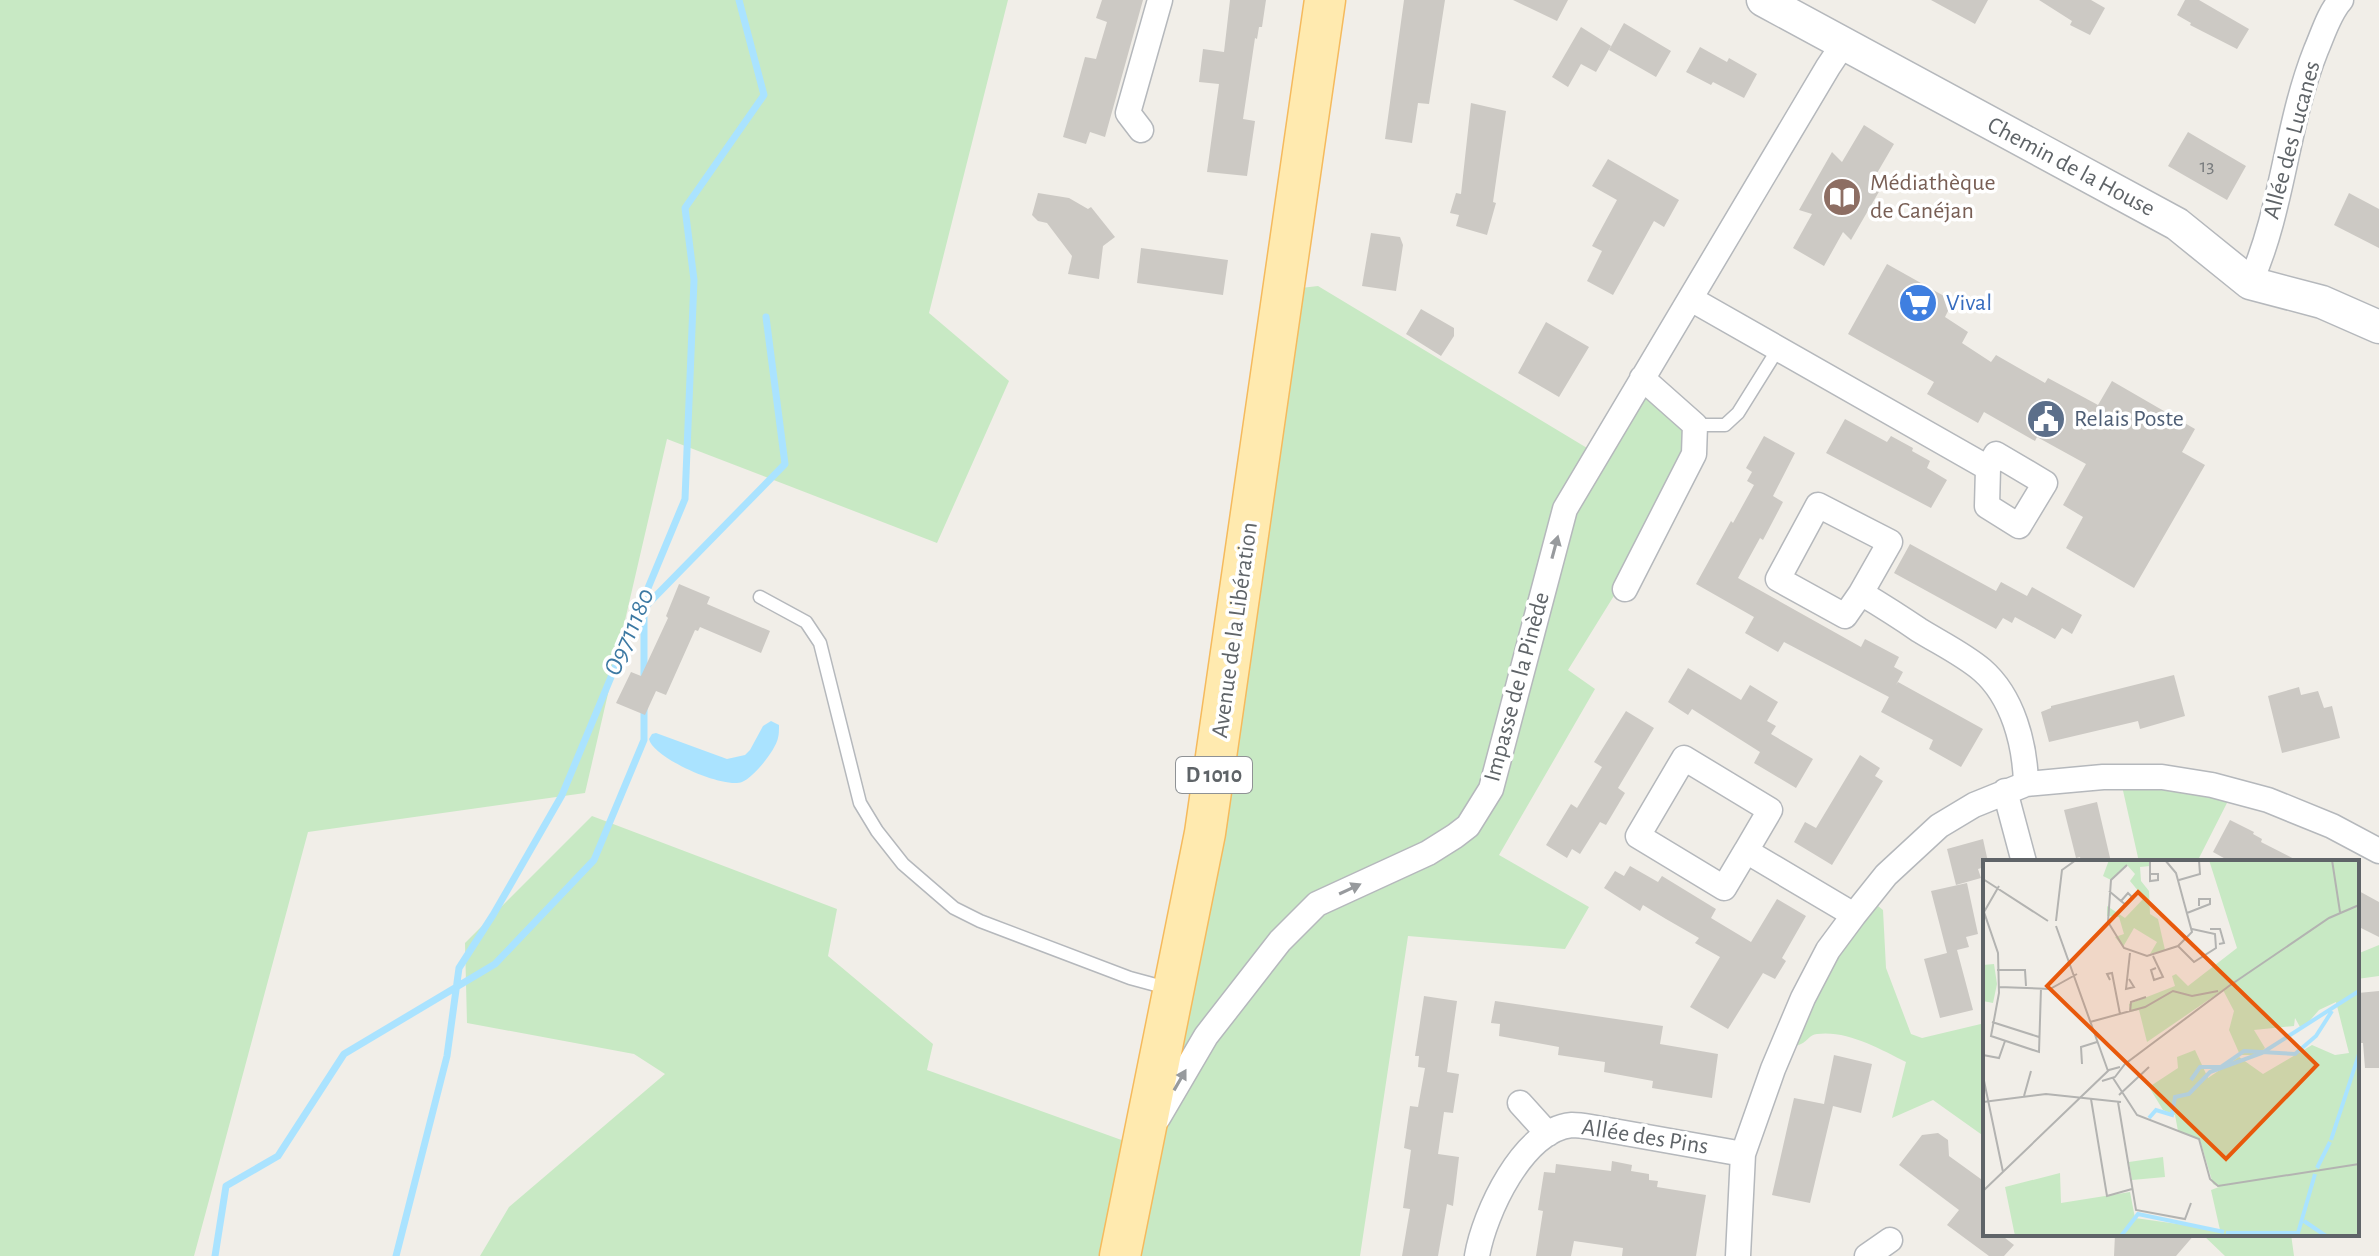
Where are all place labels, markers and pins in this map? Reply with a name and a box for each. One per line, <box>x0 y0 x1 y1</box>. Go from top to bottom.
place label: Médiathèque de Canéjan <box>1870 171 1996 223</box>
library icon: Médiathèque de Canéjan <box>1821 176 1863 218</box>
supermarket icon: Vival <box>1897 282 1939 324</box>
place label: Vival <box>1946 291 1992 315</box>
public building icon: Relais Poste <box>2025 398 2067 440</box>
place label: Relais Poste <box>2074 407 2184 431</box>

